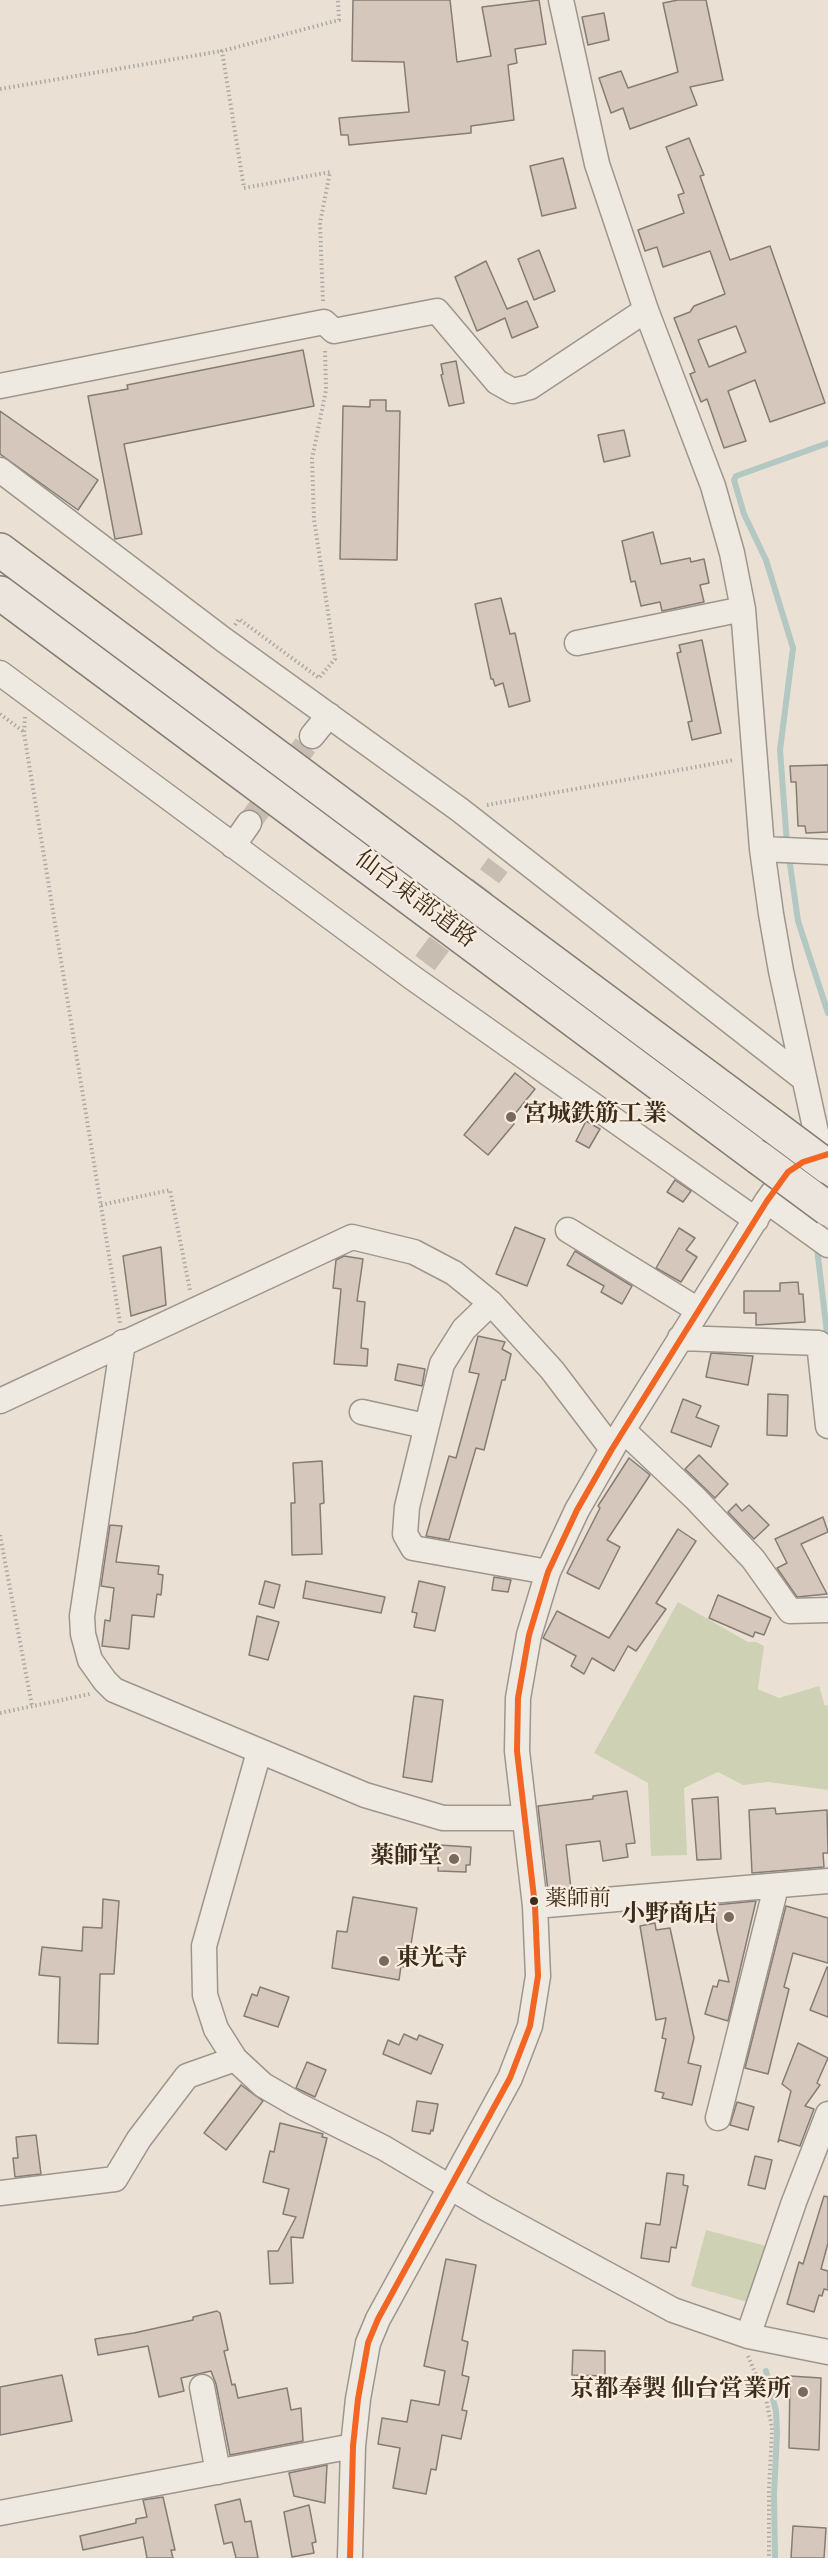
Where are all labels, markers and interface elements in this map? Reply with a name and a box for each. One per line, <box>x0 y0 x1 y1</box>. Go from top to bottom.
street label: 仙台東部道路 <box>348 846 480 956</box>
place label: 宮城鉄筋工業 <box>523 1103 667 1131</box>
marker: 宮城鉄筋工業 <box>504 1110 518 1124</box>
place label: 薬師堂 <box>370 1845 442 1873</box>
marker: 薬師堂 <box>447 1852 461 1866</box>
place label: 薬師前 <box>545 1888 611 1914</box>
marker: 薬師前 <box>528 1895 540 1907</box>
place label: 小野商店 <box>621 1903 717 1931</box>
marker: 小野商店 <box>722 1910 736 1924</box>
place label: 東光寺 <box>396 1947 468 1975</box>
marker: 東光寺 <box>377 1954 391 1968</box>
place label: 京都奉製 仙台営業所 <box>570 2378 791 2406</box>
marker: 京都奉製 仙台営業所 <box>796 2385 810 2399</box>

